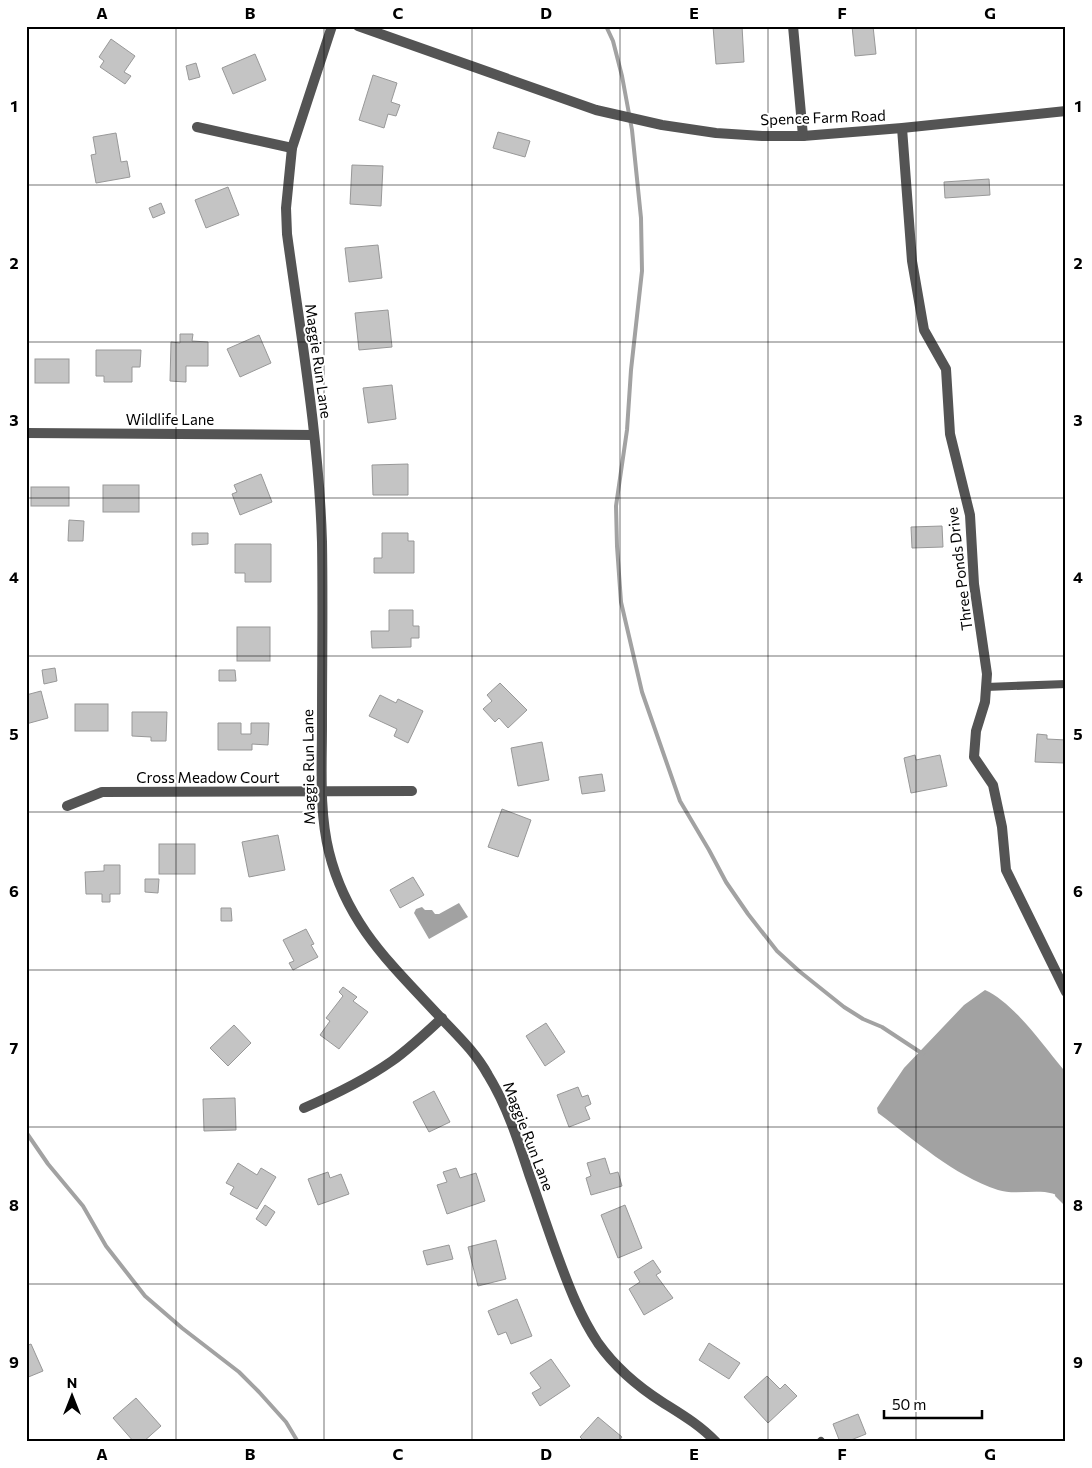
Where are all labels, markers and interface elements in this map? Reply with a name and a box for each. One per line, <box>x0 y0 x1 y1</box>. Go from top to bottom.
text: A <box>96 3 108 22</box>
text: B <box>245 3 256 22</box>
text: C <box>393 3 404 22</box>
text: D <box>540 3 552 22</box>
text: E <box>689 3 699 22</box>
text: F <box>837 3 847 22</box>
text: G <box>984 3 996 22</box>
text: 1 <box>10 96 18 115</box>
text: 1 <box>1074 96 1082 115</box>
street label: Spence Farm Road <box>760 106 886 128</box>
text: 2 <box>9 253 19 272</box>
text: 2 <box>1073 253 1083 272</box>
street label: Maggie Run Lane <box>302 302 336 420</box>
text: 3 <box>9 410 19 429</box>
street label: Wildlife Lane <box>126 410 214 428</box>
text: 3 <box>1073 410 1083 429</box>
street label: Three Ponds Drive <box>943 506 975 632</box>
text: 4 <box>9 567 19 586</box>
text: 4 <box>1073 567 1083 586</box>
street label: Maggie Run Lane <box>298 709 318 825</box>
text: 5 <box>9 724 19 743</box>
text: 5 <box>1073 724 1083 743</box>
street label: Cross Meadow Court <box>136 768 280 786</box>
text: 6 <box>9 881 19 900</box>
text: 6 <box>1073 881 1083 900</box>
text: 7 <box>10 1038 19 1057</box>
text: 7 <box>1074 1038 1083 1057</box>
street label: Maggie Run Lane <box>500 1079 558 1193</box>
text: 8 <box>9 1195 19 1214</box>
text: 8 <box>1073 1195 1083 1214</box>
text: 9 <box>9 1352 19 1371</box>
text: 9 <box>1073 1352 1083 1371</box>
north arrow <box>48 1370 98 1420</box>
text: N <box>67 1374 77 1391</box>
scale bar <box>884 1388 982 1420</box>
text: 50 m <box>892 1395 926 1413</box>
text: A <box>96 1444 108 1463</box>
text: B <box>245 1444 256 1463</box>
text: C <box>393 1444 404 1463</box>
text: D <box>540 1444 552 1463</box>
text: E <box>689 1444 699 1463</box>
text: F <box>837 1444 847 1463</box>
text: G <box>984 1444 996 1463</box>

